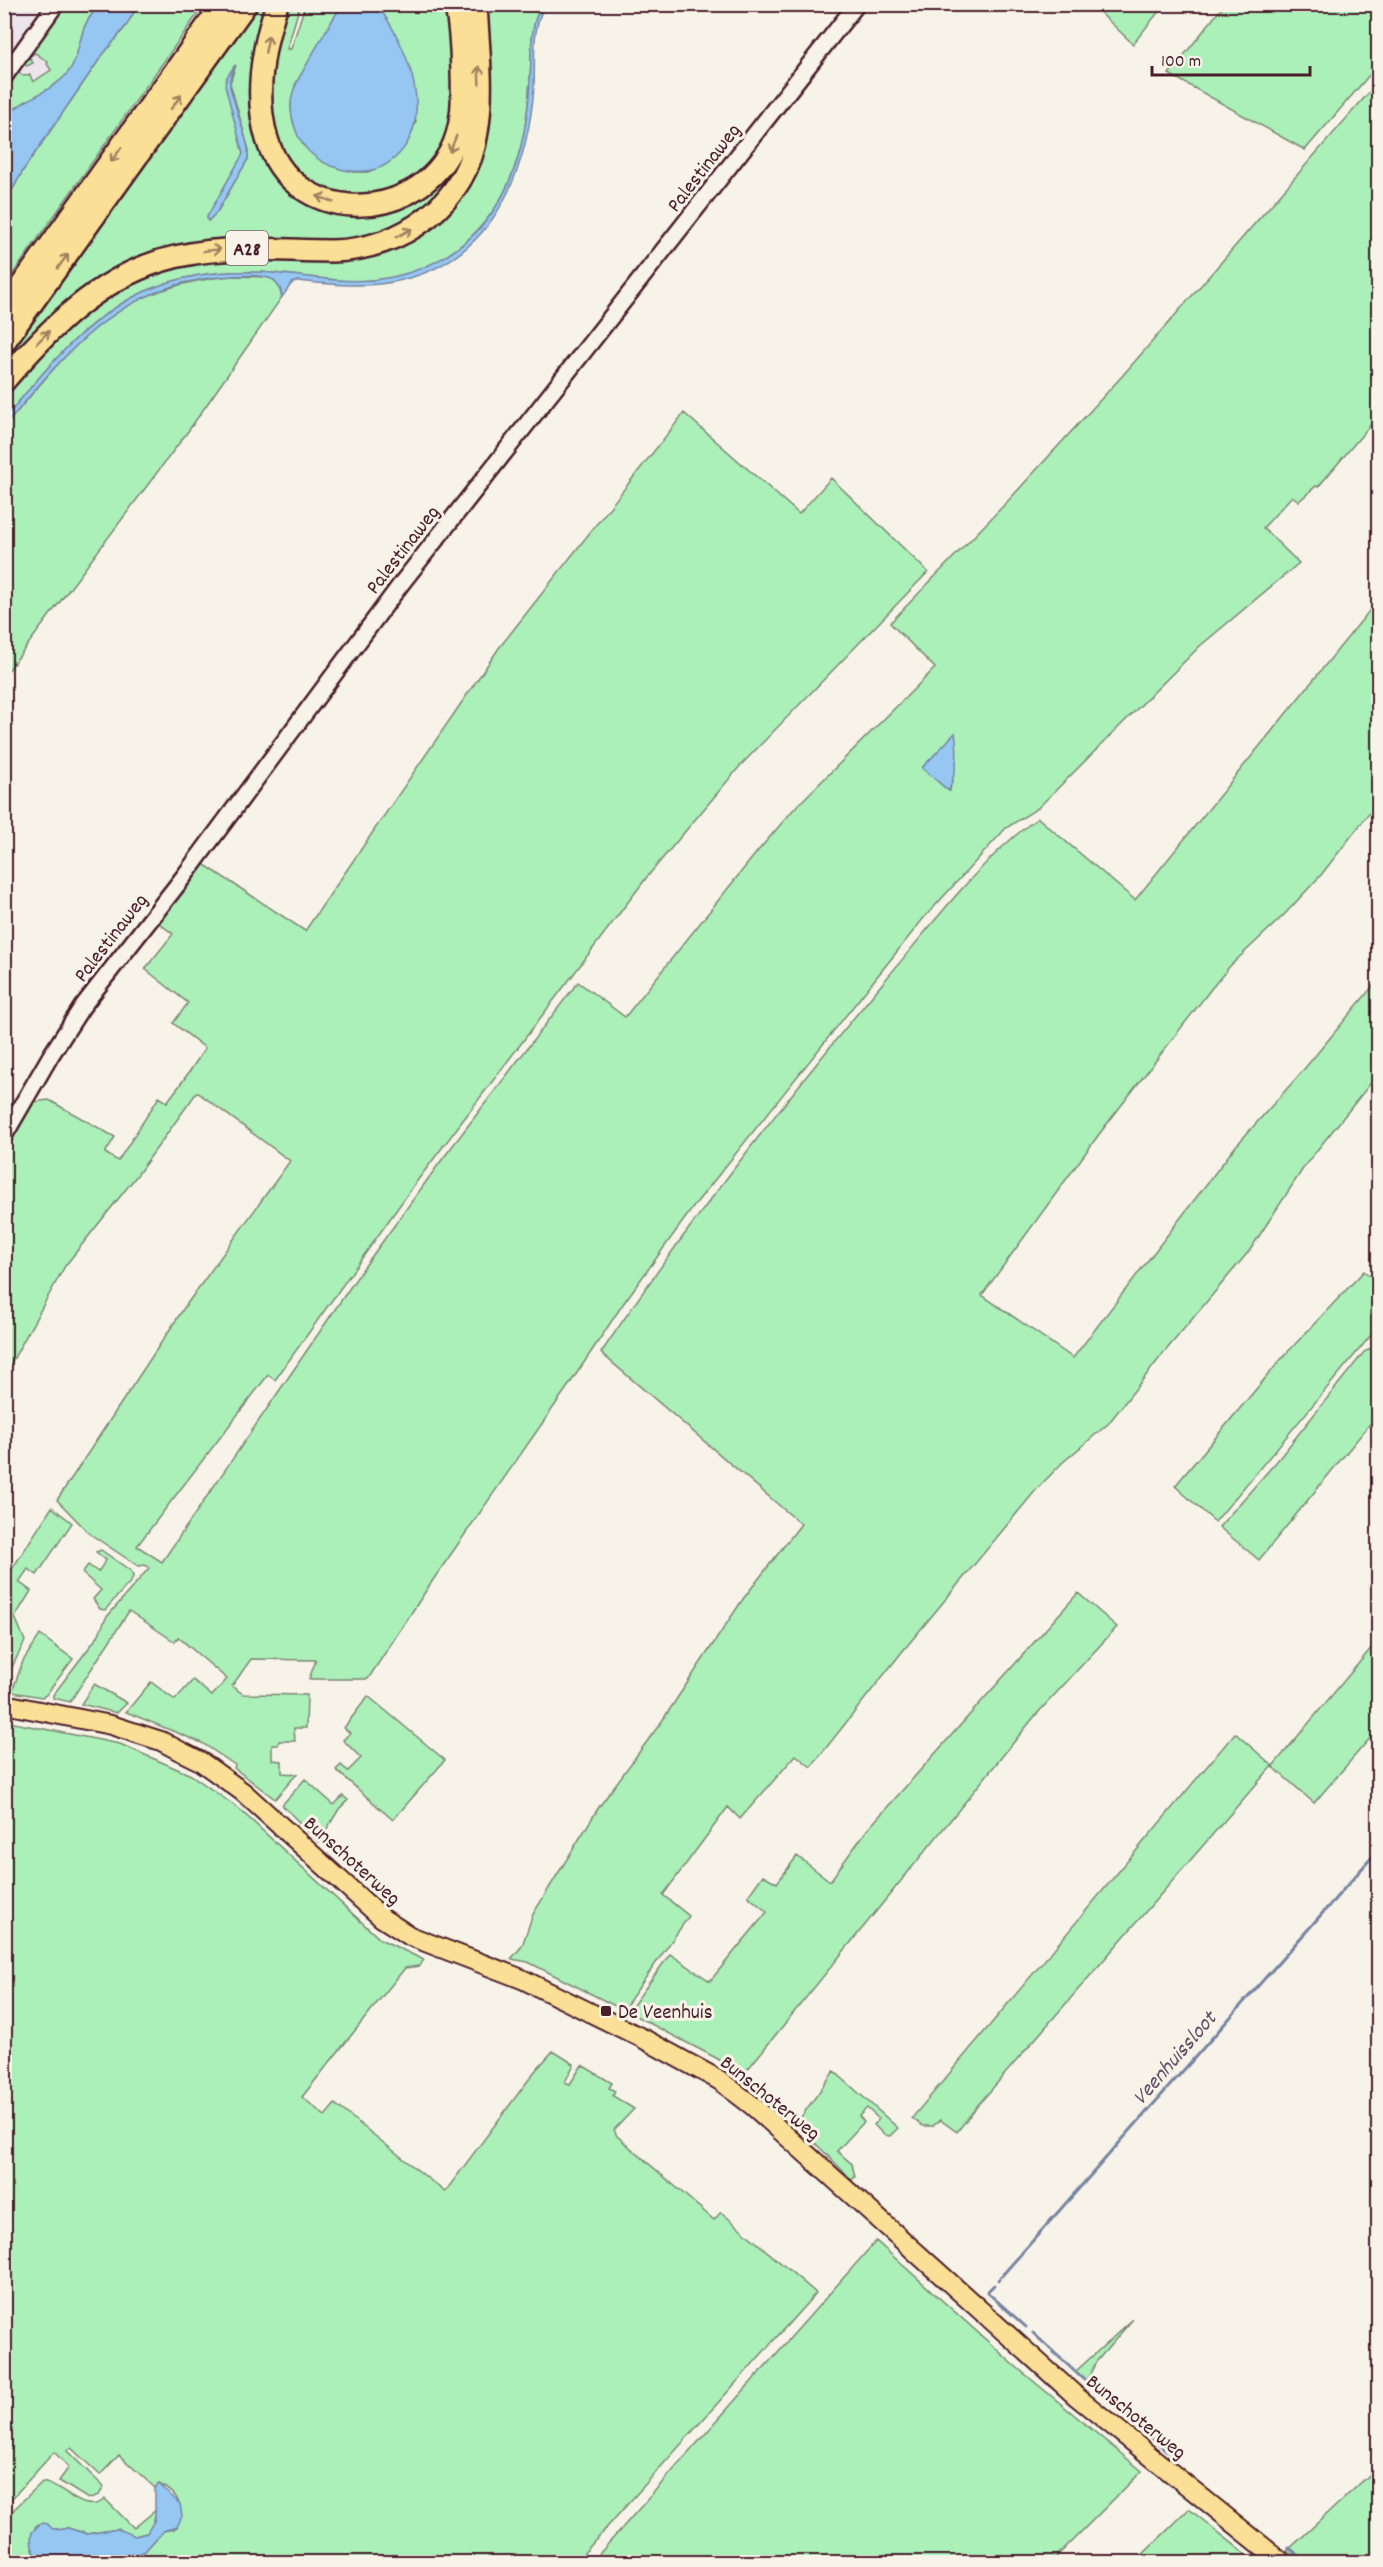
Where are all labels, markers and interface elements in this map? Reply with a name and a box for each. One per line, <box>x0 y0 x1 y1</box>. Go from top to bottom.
one-way arrow <box>262 35 273 54</box>
scale bar <box>1152 39 1310 77</box>
text: 100 m <box>1161 50 1201 75</box>
one-way arrow <box>473 65 485 85</box>
one-way arrow <box>170 95 182 111</box>
street label: Palestinaweg <box>661 118 750 220</box>
one-way arrow <box>447 134 458 152</box>
one-way arrow <box>110 146 122 162</box>
one-way arrow <box>317 193 335 204</box>
one-way arrow <box>395 227 413 238</box>
road number: A28 <box>226 231 268 265</box>
one-way arrow <box>202 244 222 255</box>
one-way arrow <box>57 253 69 269</box>
one-way arrow <box>36 330 50 345</box>
street label: Palestinaweg <box>360 500 449 602</box>
street label: Palestinaweg <box>68 888 157 990</box>
street label: Bunschoterweg <box>296 1810 406 1914</box>
place label: De Veenhuis <box>618 1999 713 2029</box>
marker: De Veenhuis <box>599 2004 613 2018</box>
water label: Veenhuissloot <box>1126 2004 1226 2113</box>
street label: Bunschoterweg <box>712 2049 826 2149</box>
street label: Bunschoterweg <box>1078 2368 1192 2468</box>

